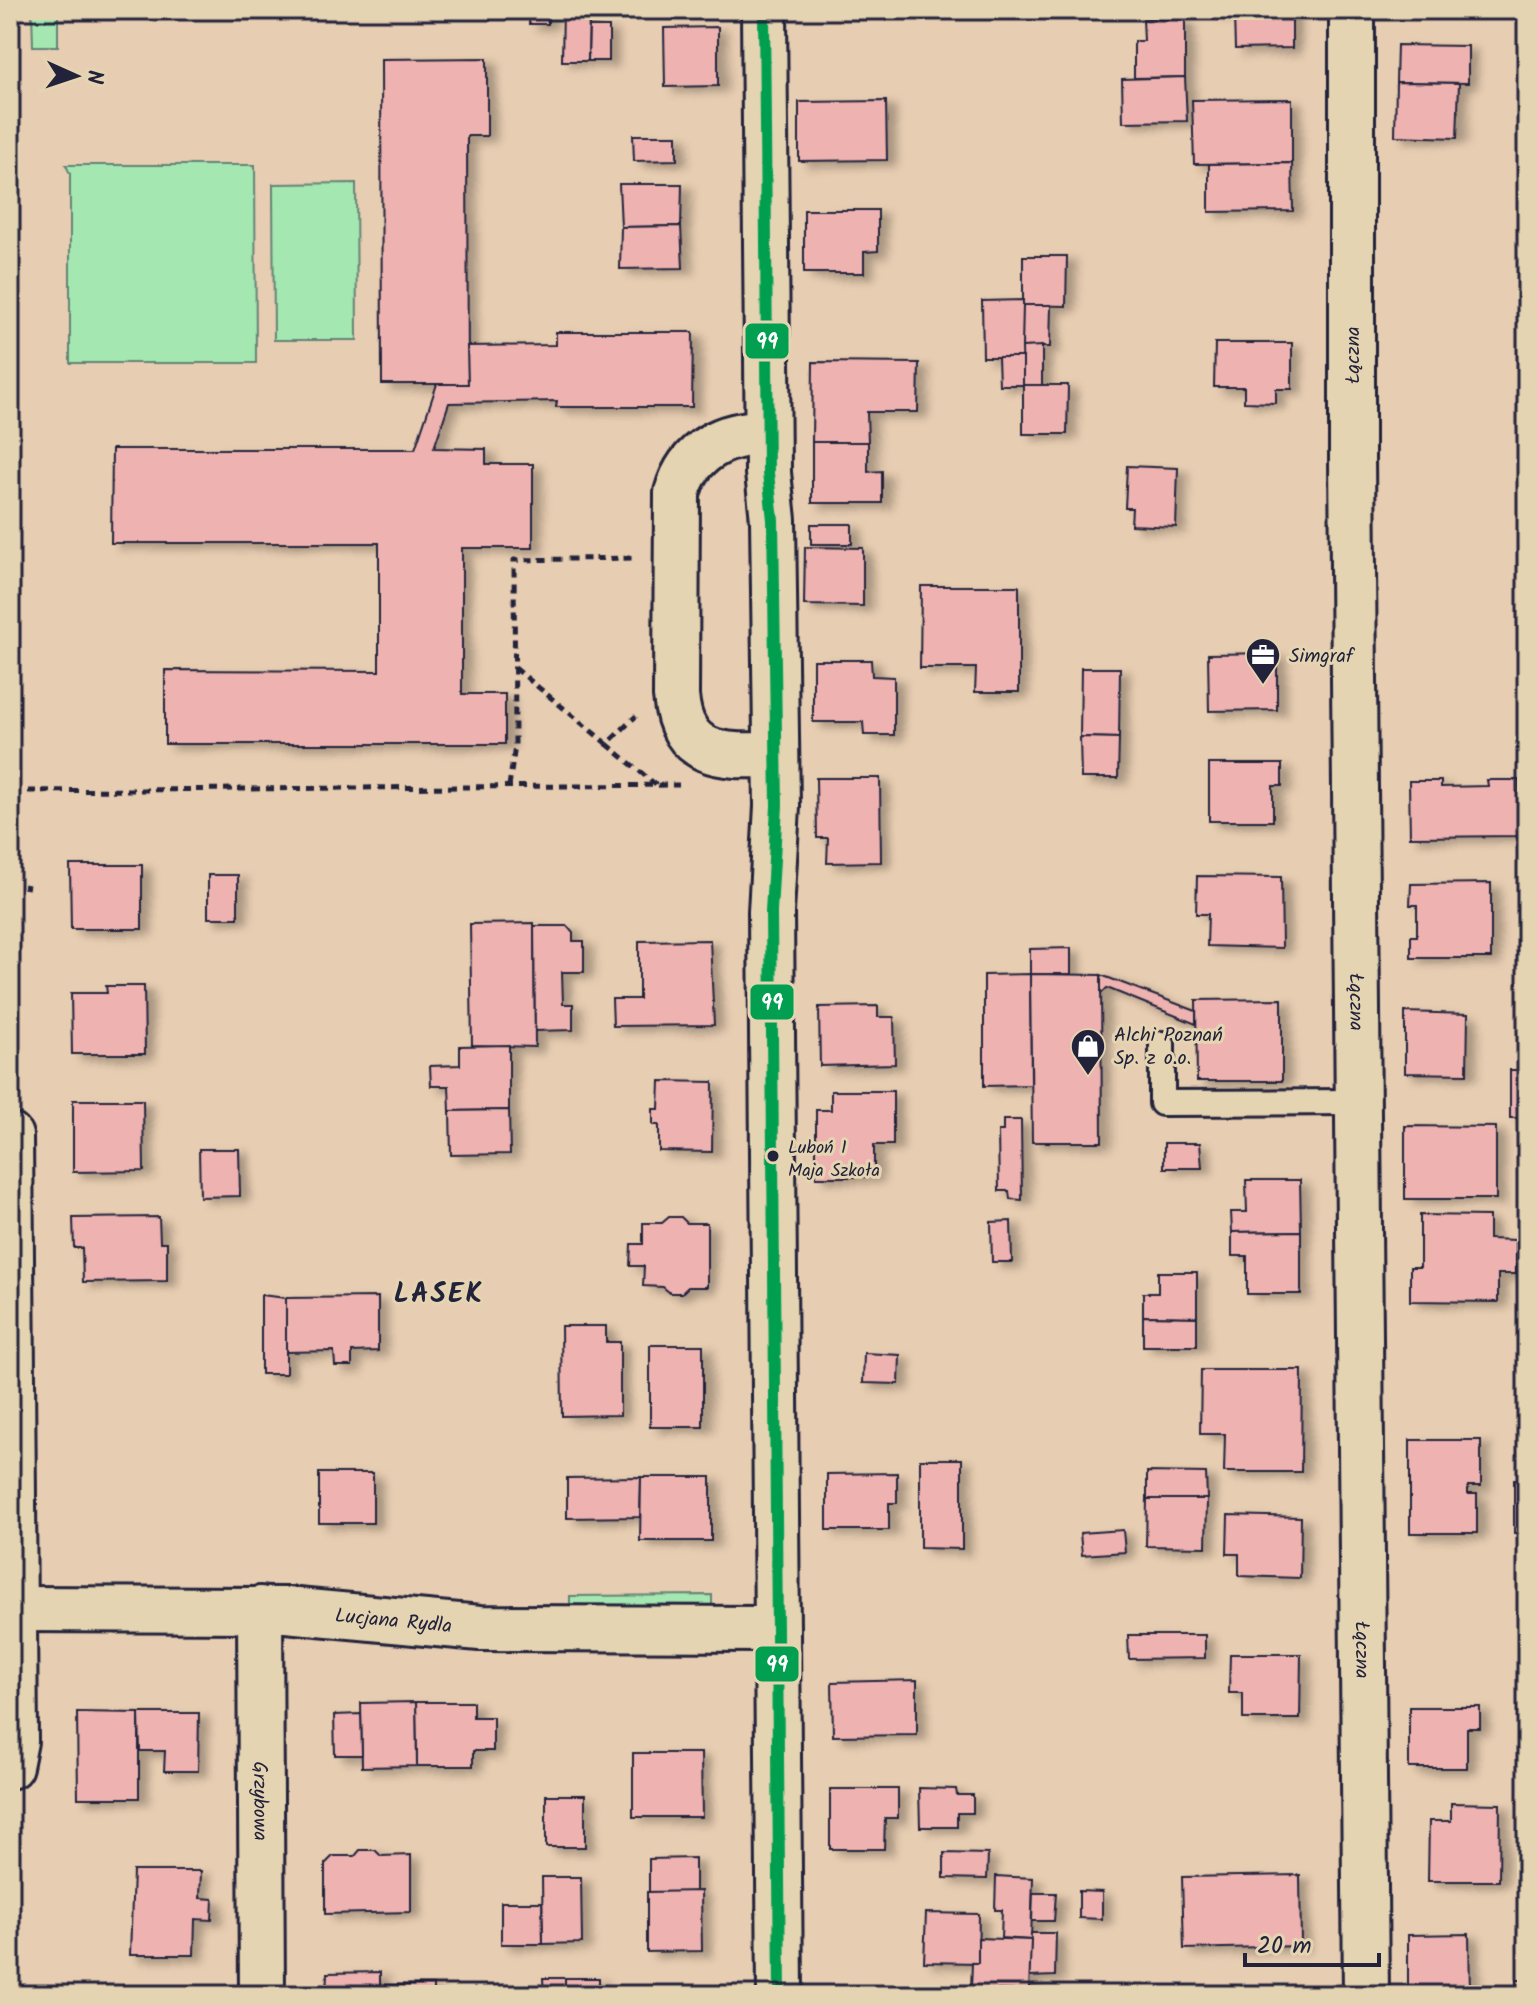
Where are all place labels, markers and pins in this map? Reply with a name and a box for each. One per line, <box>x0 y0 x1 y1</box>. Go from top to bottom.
office icon: Simgraf <box>1244 636 1282 686</box>
place label: Simgraf <box>1289 641 1356 673</box>
place label: Alchi Poznań Sp. z o.o. <box>1114 1020 1223 1075</box>
shop icon: Alchi Poznań Sp. z o.o. <box>1069 1027 1107 1077</box>
place label: Luboń 1 Maja Szkoła <box>788 1134 880 1186</box>
marker: Luboń 1 Maja Szkoła <box>765 1148 781 1164</box>

